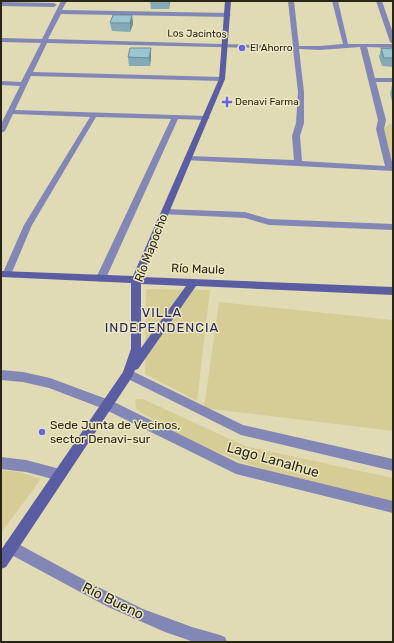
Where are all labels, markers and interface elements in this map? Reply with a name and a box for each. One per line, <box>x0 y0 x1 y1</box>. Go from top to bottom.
street label: Los Jacintos <box>167 27 227 41</box>
place label: El Ahorro <box>250 42 293 54</box>
marker: El Ahorro <box>237 43 247 53</box>
place label: Denavi Farma <box>235 96 299 108</box>
marker: Denavi Farma <box>222 97 232 107</box>
street label: Río Mapocho <box>132 212 170 284</box>
street label: Río Maule <box>171 261 225 277</box>
district label: VILLA INDEPENDENCIA <box>105 305 219 335</box>
place label: Sede Junta de Vecinos, sector Denavi-sur <box>50 418 180 446</box>
marker: Sede Junta de Vecinos, sector Denavi-sur <box>37 427 47 437</box>
street label: Lago Lanalhue <box>225 439 321 481</box>
street label: Río Bueno <box>80 579 146 623</box>

